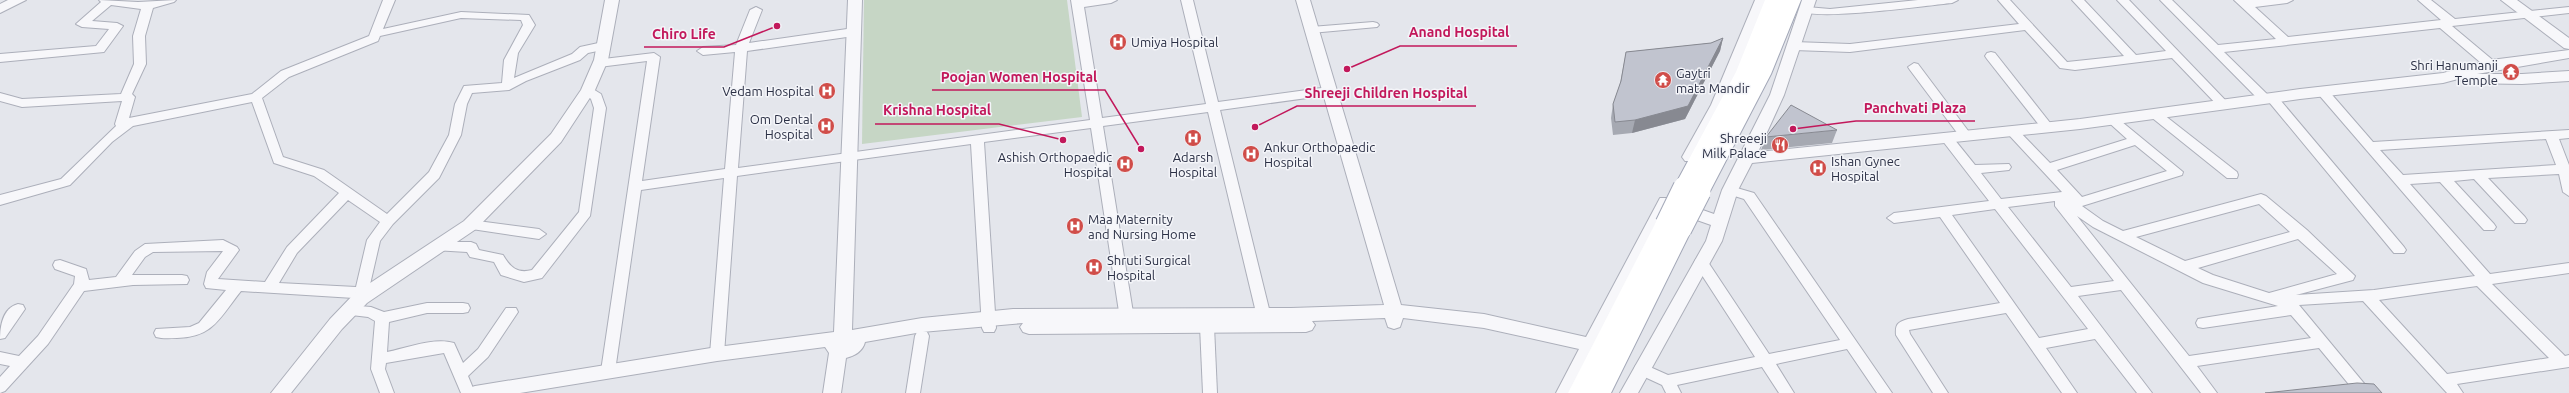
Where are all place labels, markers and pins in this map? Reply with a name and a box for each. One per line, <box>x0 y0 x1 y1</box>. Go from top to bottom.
callout: Anand Hospital <box>1400 20 1517 46</box>
callout: Chiro Life <box>644 21 724 47</box>
hospital icon: Umiya Hospital <box>1108 32 1128 52</box>
place label: Umiya Hospital <box>1131 35 1219 49</box>
place label: Shri Hanumanji Temple <box>2410 58 2498 87</box>
temple icon: Shri Hanumanji Temple <box>2501 62 2521 82</box>
callout: Poojan Women Hospital <box>932 64 1105 90</box>
place label: Gaytri mata Mandir <box>1676 66 1750 95</box>
temple icon: Gaytri mata Mandir <box>1653 70 1673 90</box>
callout: Shreeji Children Hospital <box>1297 80 1476 106</box>
hospital icon: Vedam Hospital <box>817 81 837 101</box>
place label: Vedam Hospital <box>722 84 815 98</box>
callout: Panchvati Plaza <box>1856 95 1975 121</box>
callout: Krishna Hospital <box>875 98 999 124</box>
place label: Om Dental Hospital <box>750 112 814 141</box>
hospital icon: Om Dental Hospital <box>816 116 836 136</box>
hospital icon: Adarsh Hospital <box>1183 128 1203 148</box>
place label: Shreeeji Milk Palace <box>1702 131 1767 160</box>
restaurant icon: Shreeeji Milk Palace <box>1770 135 1790 155</box>
place label: Ankur Orthopaedic Hospital <box>1264 140 1375 169</box>
hospital icon: Ankur Orthopaedic Hospital <box>1241 144 1261 164</box>
place label: Ashish Orthopaedic Hospital <box>998 150 1113 179</box>
place label: Adarsh Hospital <box>1169 150 1218 179</box>
hospital icon: Ashish Orthopaedic Hospital <box>1115 154 1135 174</box>
place label: Ishan Gynec Hospital <box>1831 154 1900 183</box>
hospital icon: Ishan Gynec Hospital <box>1808 158 1828 178</box>
place label: Maa Maternity and Nursing Home <box>1088 212 1196 241</box>
hospital icon: Maa Maternity and Nursing Home <box>1065 216 1085 236</box>
place label: Shruti Surgical Hospital <box>1107 253 1191 282</box>
hospital icon: Shruti Surgical Hospital <box>1084 257 1104 277</box>

